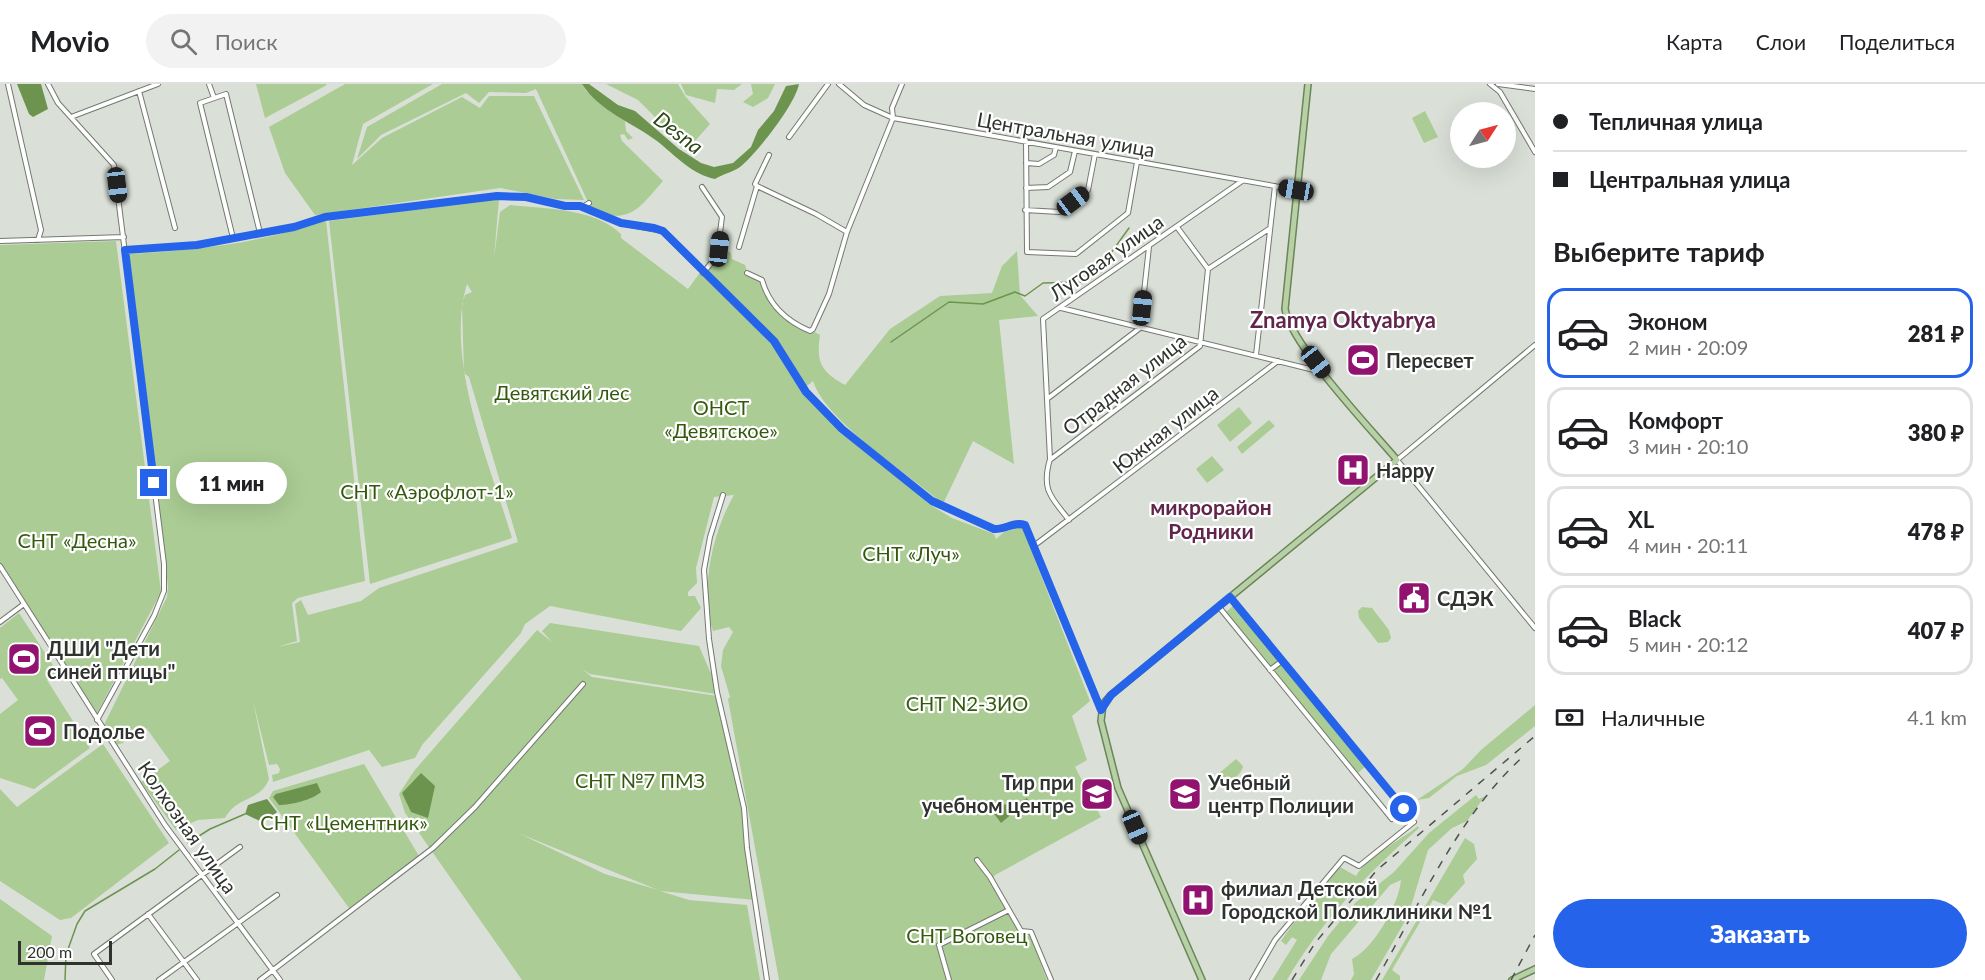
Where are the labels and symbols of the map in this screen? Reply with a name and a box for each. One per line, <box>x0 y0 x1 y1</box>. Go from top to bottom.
north arrow <box>1450 102 1516 168</box>
water label: Desna <box>649 105 709 159</box>
street label: Центральная улица <box>975 107 1157 161</box>
car <box>106 166 128 204</box>
car <box>1277 178 1315 202</box>
car <box>1053 183 1093 219</box>
street label: Луговая улица <box>1044 209 1167 306</box>
car <box>708 230 730 268</box>
car <box>1131 289 1153 327</box>
district label: Znamya Oktyabrya <box>1250 306 1436 333</box>
street label: Отрадная улица <box>1057 328 1191 440</box>
car <box>1298 342 1334 382</box>
sports icon: Пересвет <box>1345 342 1381 378</box>
place label: Пересвет <box>1386 348 1475 372</box>
park label: Девятский лес <box>495 380 630 404</box>
street label: Южная улица <box>1108 380 1222 478</box>
park label: ОНСТ «Девятское» <box>664 395 778 442</box>
hospital icon: Happy <box>1335 452 1371 488</box>
place label: Happy <box>1376 458 1435 482</box>
callout: 11 мин <box>175 462 286 504</box>
route end <box>140 469 167 496</box>
park label: СНТ «Аэрофлот-1» <box>340 479 514 503</box>
district label: микрорайон Родники <box>1150 494 1272 543</box>
park label: СНТ «Десна» <box>17 528 137 552</box>
park label: СНТ «Луч» <box>862 541 960 565</box>
public building icon: СДЭК <box>1396 580 1432 616</box>
place label: СДЭК <box>1437 586 1494 610</box>
place label: ДШИ "Дети синей птицы" <box>47 636 175 683</box>
sports icon: ДШИ "Дети синей птицы" <box>6 641 42 677</box>
park label: СНТ N2-ЗИО <box>906 691 1028 715</box>
sports icon: Подолье <box>22 713 58 749</box>
place label: Подолье <box>63 719 145 743</box>
street label: Колхозная улица <box>133 756 243 898</box>
park label: СНТ №7 ПМЗ <box>575 768 705 792</box>
place label: Тир при учебном центре <box>922 770 1074 817</box>
place label: Учебный центр Полиции <box>1207 770 1354 817</box>
school or university icon: Тир при учебном центре <box>1079 776 1115 812</box>
school or university icon: Учебный центр Полиции <box>1167 776 1203 812</box>
route start <box>1390 795 1417 822</box>
car <box>1120 807 1150 847</box>
park label: СНТ «Цементник» <box>260 810 428 834</box>
place label: филиал Детской Городской Поликлиники №1 <box>1221 876 1493 923</box>
hospital icon: филиал Детской Городской Поликлиники №1 <box>1180 882 1216 918</box>
park label: СНТ Воговец <box>906 923 1028 947</box>
scale bar <box>18 938 112 966</box>

